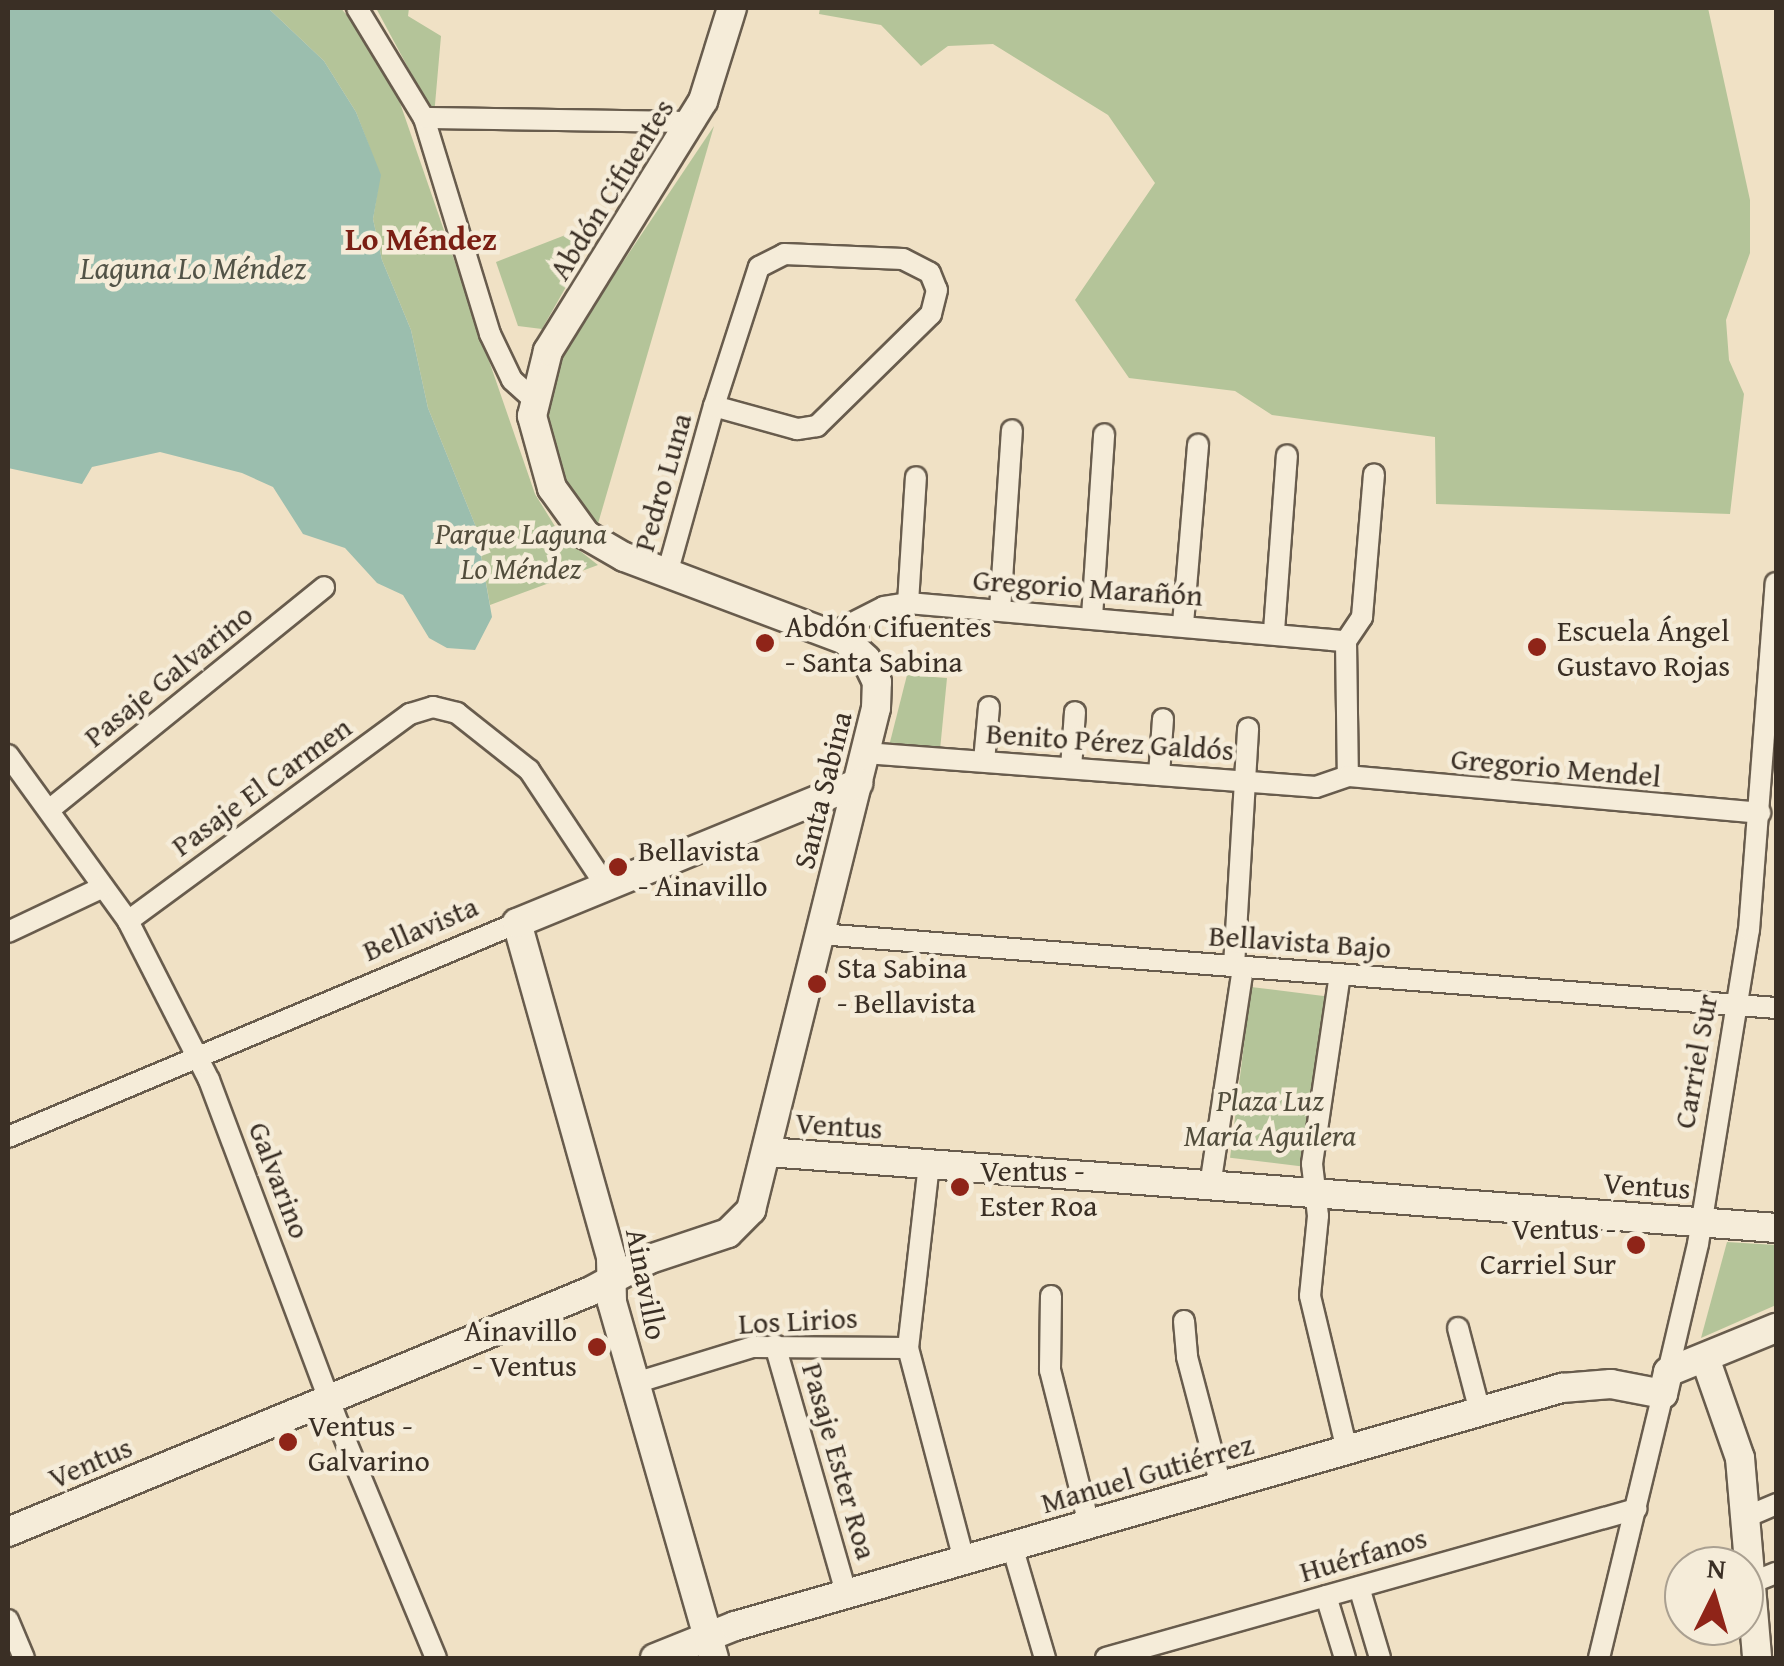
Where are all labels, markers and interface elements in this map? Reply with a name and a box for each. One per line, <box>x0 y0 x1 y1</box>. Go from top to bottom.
street label: Abdón Cifuentes <box>541 92 681 286</box>
district label: Lo Méndez <box>345 220 497 258</box>
water label: Laguna Lo Méndez <box>80 249 306 287</box>
street label: Pedro Luna <box>625 409 699 555</box>
park label: Parque Laguna Lo Méndez <box>435 515 607 586</box>
street label: Gregorio Marañón <box>972 561 1204 613</box>
street label: Pasaje Galvarino <box>76 596 260 754</box>
place label: Abdón Cifuentes - Santa Sabina <box>785 608 992 678</box>
place label: Escuela Ángel Gustavo Rojas <box>1557 612 1730 682</box>
marker: Abdón Cifuentes - Santa Sabina <box>754 632 776 654</box>
marker: Escuela Ángel Gustavo Rojas <box>1526 636 1548 658</box>
street label: Santa Sabina <box>785 708 859 872</box>
street label: Pasaje El Carmen <box>164 709 358 863</box>
street label: Benito Pérez Galdós <box>985 714 1235 768</box>
street label: Gregorio Mendel <box>1450 740 1662 794</box>
place label: Bellavista - Ainavillo <box>638 832 768 902</box>
marker: Bellavista - Ainavillo <box>607 856 629 878</box>
street label: Bellavista <box>357 888 483 968</box>
street label: Bellavista Bajo <box>1208 917 1392 965</box>
place label: Sta Sabina - Bellavista <box>837 949 976 1020</box>
marker: Sta Sabina - Bellavista <box>806 973 828 995</box>
street label: Carriel Sur <box>1665 991 1725 1131</box>
park label: Plaza Luz María Aguilera <box>1184 1082 1356 1152</box>
street label: Ventus <box>794 1104 884 1146</box>
street label: Galvarino <box>241 1117 319 1243</box>
place label: Ventus - Ester Roa <box>980 1152 1097 1222</box>
street label: Ventus <box>1602 1164 1692 1206</box>
marker: Ventus - Ester Roa <box>949 1176 971 1198</box>
place label: Ventus - Carriel Sur <box>1480 1210 1616 1280</box>
street label: Ainavillo <box>619 1225 675 1343</box>
marker: Ventus - Carriel Sur <box>1625 1234 1647 1256</box>
street label: Los Lirios <box>737 1299 859 1341</box>
place label: Ainavillo - Ventus <box>464 1312 577 1382</box>
marker: Ainavillo - Ventus <box>586 1336 608 1358</box>
street label: Pasaje Ester Roa <box>795 1359 885 1563</box>
place label: Ventus - Galvarino <box>308 1407 430 1478</box>
street label: Manuel Gutiérrez <box>1037 1425 1257 1521</box>
street label: Ventus <box>43 1428 137 1496</box>
marker: Ventus - Galvarino <box>277 1431 299 1453</box>
street label: Huérfanos <box>1295 1519 1431 1589</box>
north arrow <box>1664 1546 1764 1646</box>
text: N <box>1705 1546 1728 1589</box>

